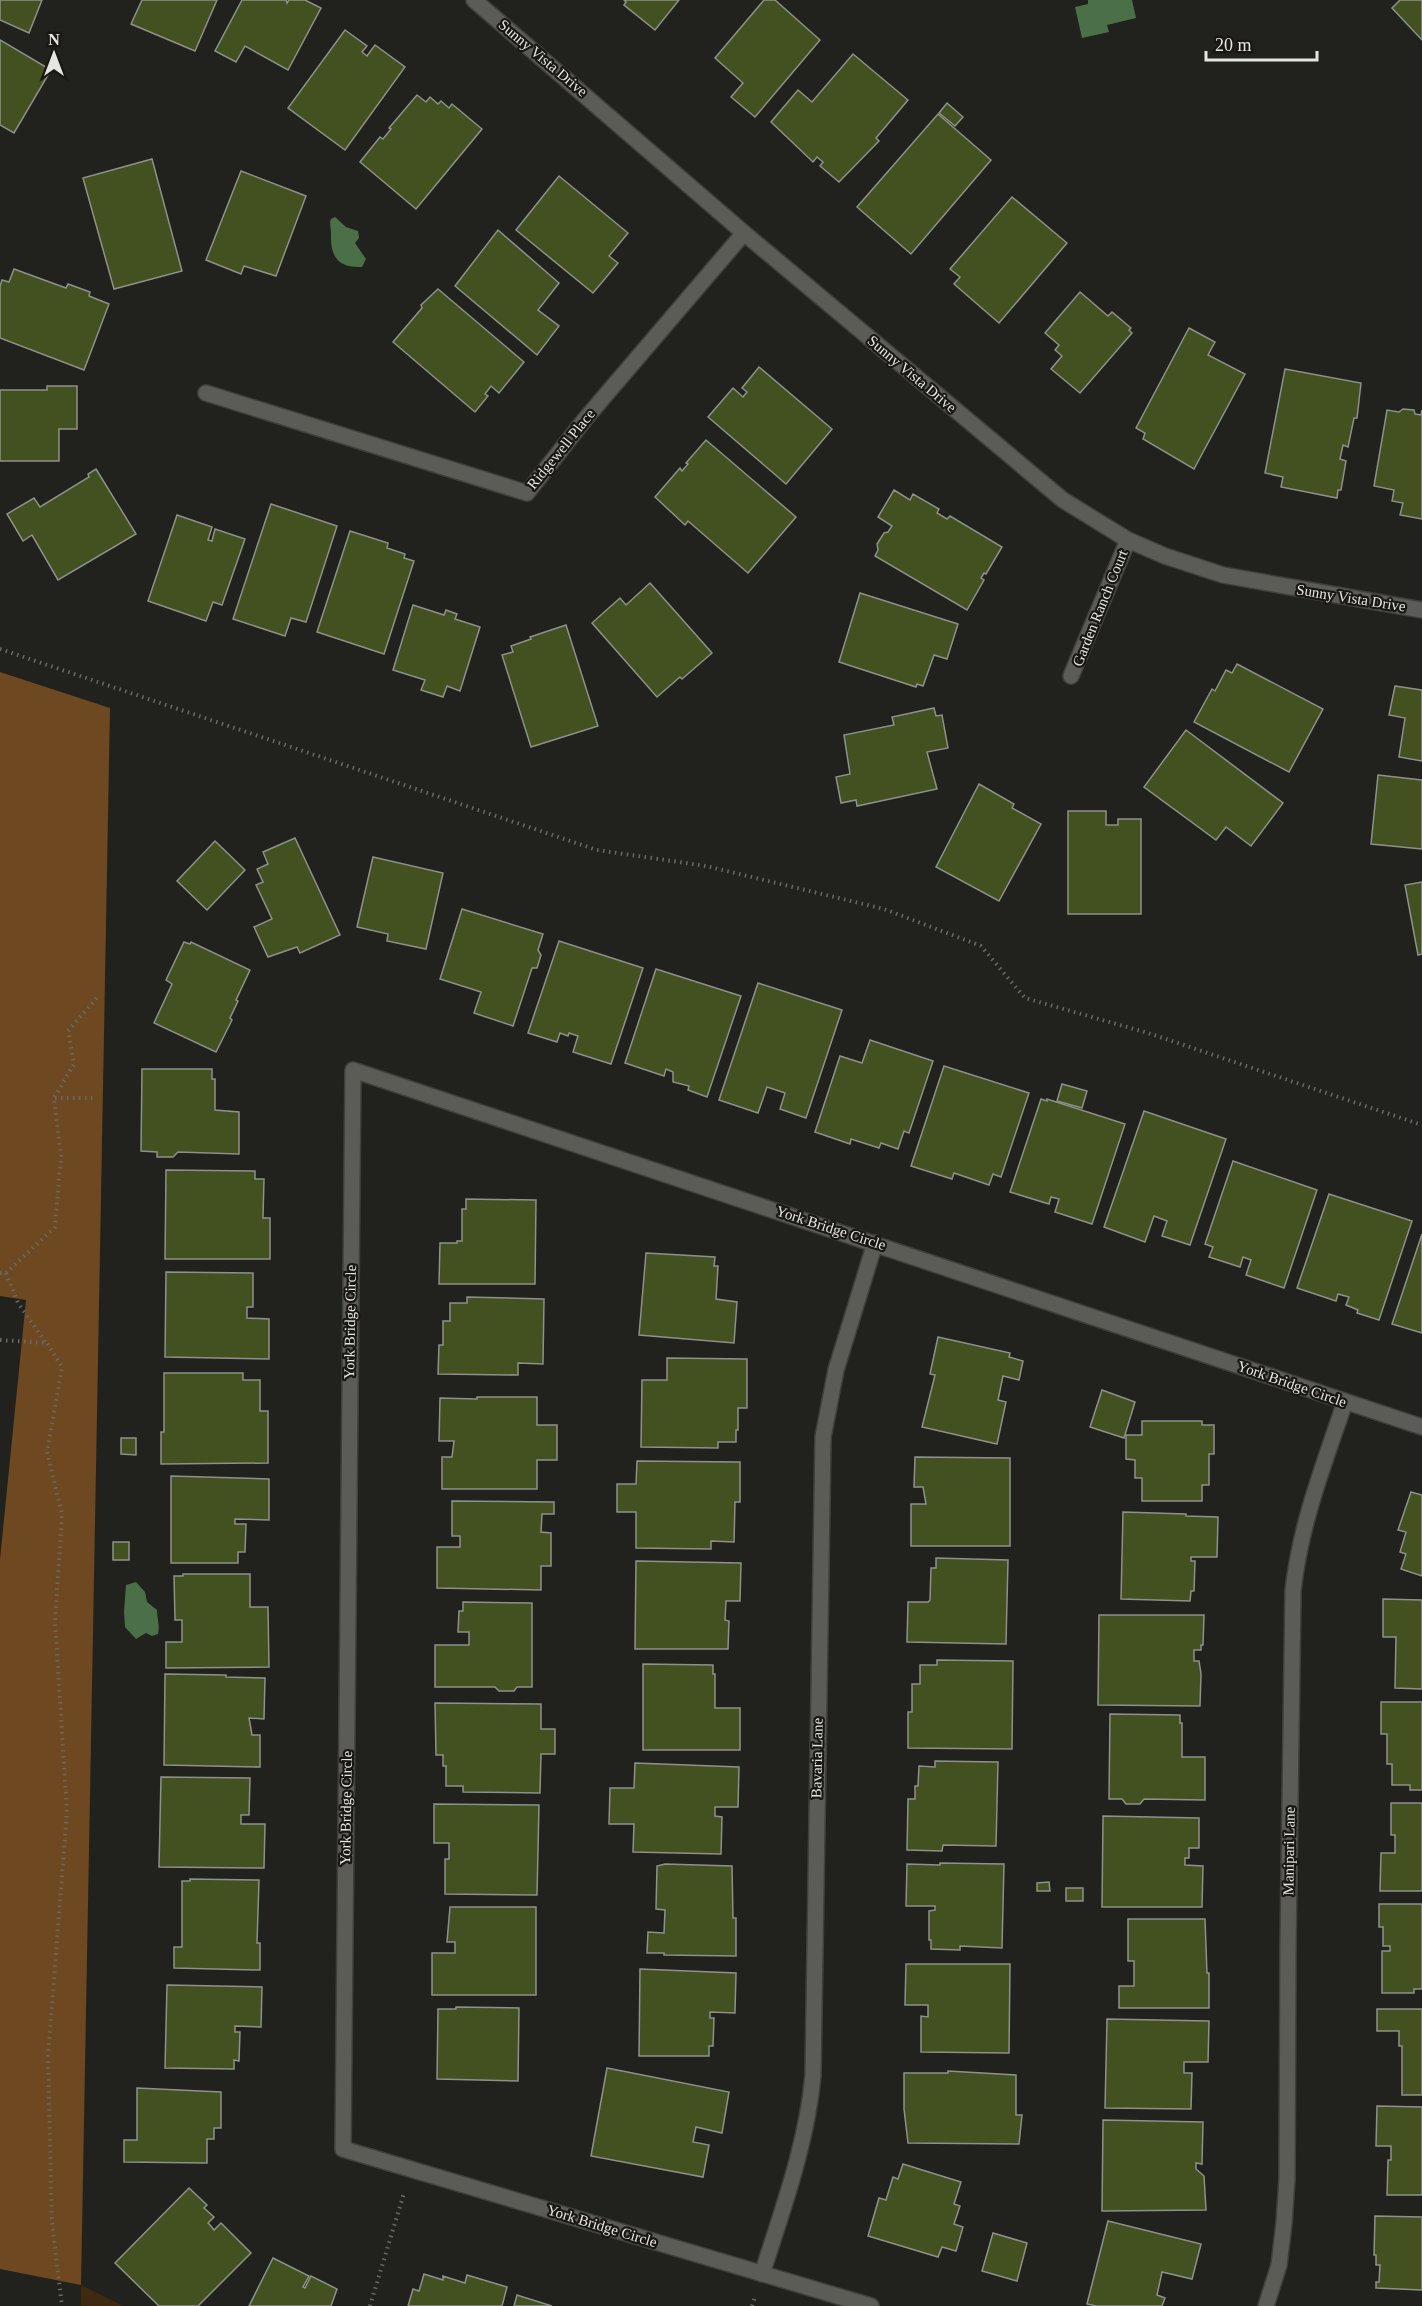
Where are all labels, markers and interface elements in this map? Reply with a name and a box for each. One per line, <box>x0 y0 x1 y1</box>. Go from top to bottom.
street label: Sunny Vista Drive <box>496 16 591 100</box>
north arrow <box>24 24 84 84</box>
scale bar <box>1206 24 1317 62</box>
text: N <box>48 31 60 48</box>
text: 20 m <box>1215 35 1252 55</box>
street label: Sunny Vista Drive <box>865 332 960 416</box>
street label: Ridgewell Place <box>524 406 598 492</box>
street label: Garden Ranch Court <box>1069 547 1131 669</box>
street label: Sunny Vista Drive <box>1295 581 1407 615</box>
street label: York Bridge Circle <box>774 1203 888 1253</box>
street label: York Bridge Circle <box>341 1264 359 1379</box>
street label: York Bridge Circle <box>1235 1358 1349 1410</box>
street label: Bavaria Lane <box>808 1717 826 1798</box>
street label: York Bridge Circle <box>337 1750 355 1865</box>
street label: Manipari Lane <box>1280 1806 1298 1895</box>
street label: York Bridge Circle <box>545 2202 659 2250</box>

